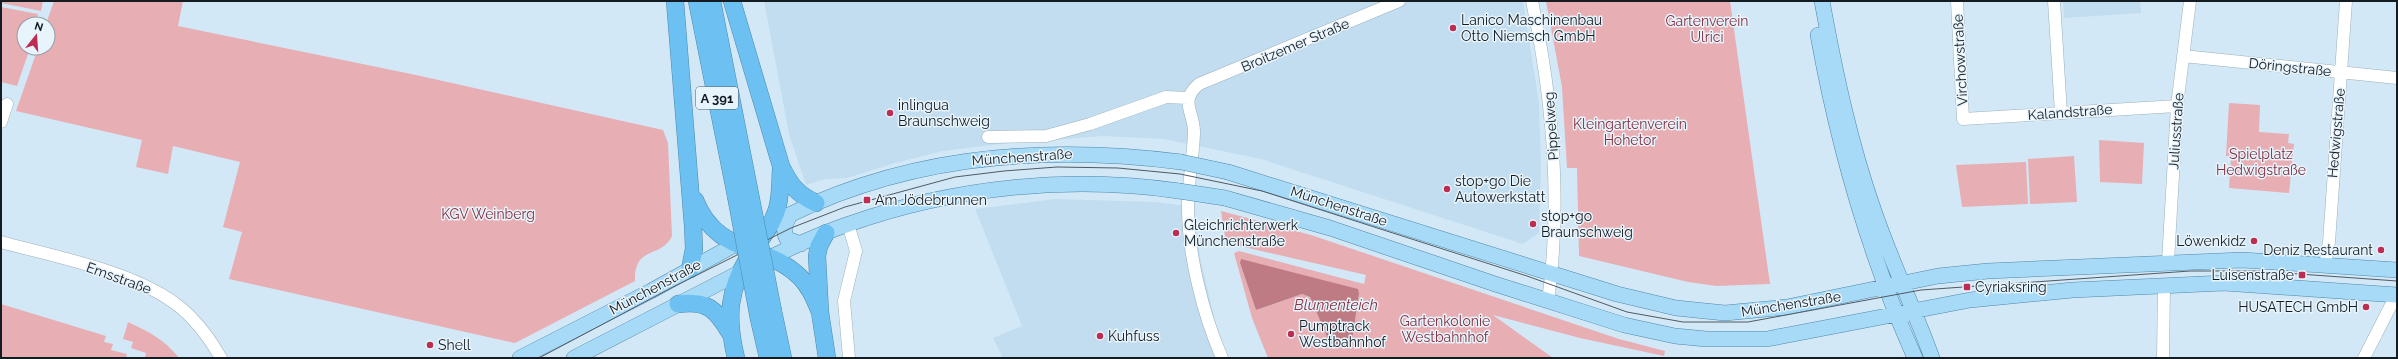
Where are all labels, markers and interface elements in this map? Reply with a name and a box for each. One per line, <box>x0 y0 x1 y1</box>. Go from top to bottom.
place label: Lanico Maschinenbau Otto Niemsch GmbH <box>1461 12 1602 44</box>
park label: Gartenverein Ulrici <box>1666 13 1748 45</box>
street label: Virchowstraße <box>1950 14 1970 106</box>
street label: Broitzemer Straße <box>1239 15 1351 75</box>
north arrow <box>16 16 56 56</box>
text: N <box>33 19 45 34</box>
marker: Lanico Maschinenbau Otto Niemsch GmbH <box>1448 23 1458 33</box>
street label: Döringstraße <box>2248 55 2332 79</box>
road number: A 391 <box>696 87 738 109</box>
street label: Hedwigstraße <box>2324 87 2348 179</box>
street label: Pippelweg <box>1541 91 1561 161</box>
street label: Juliusstraße <box>2165 92 2187 170</box>
place label: inlingua Braunschweig <box>898 97 990 129</box>
street label: Kalandstraße <box>2027 101 2113 123</box>
marker: inlingua Braunschweig <box>885 108 895 118</box>
park label: Kleingartenverein Hohetor <box>1573 116 1687 148</box>
street label: Münchenstraße <box>971 146 1073 168</box>
park label: Spielplatz Hedwigstraße <box>2216 146 2306 178</box>
place label: stop+go Die Autowerkstatt <box>1455 173 1546 205</box>
street label: Münchenstraße <box>1289 183 1389 229</box>
marker: stop+go Die Autowerkstatt <box>1442 184 1452 194</box>
place label: Am Jödebrunnen <box>875 192 987 208</box>
marker: Am Jödebrunnen <box>862 195 872 205</box>
park label: KGV Weinberg <box>441 206 535 222</box>
place label: stop+go Braunschweig <box>1541 208 1633 240</box>
place label: Gleichrichterwerk Münchenstraße <box>1184 217 1299 249</box>
marker: stop+go Braunschweig <box>1528 219 1538 229</box>
marker: Gleichrichterwerk Münchenstraße <box>1171 228 1181 238</box>
place label: Löwenkidz <box>2176 233 2246 249</box>
marker: Löwenkidz <box>2249 236 2259 246</box>
place label: Deniz Restaurant <box>2263 242 2373 258</box>
marker: Deniz Restaurant <box>2376 245 2386 255</box>
street label: Münchenstraße <box>607 256 703 318</box>
street label: Emsstraße <box>84 259 154 297</box>
place label: Luisenstraße <box>2211 267 2294 283</box>
marker: Luisenstraße <box>2297 270 2307 280</box>
place label: Cyriaksring <box>1975 279 2047 295</box>
marker: Cyriaksring <box>1962 282 1972 292</box>
street label: Münchenstraße <box>1740 288 1842 320</box>
water label: Blumenteich <box>1294 296 1378 314</box>
place label: HUSATECH GmbH <box>2238 299 2358 315</box>
marker: HUSATECH GmbH <box>2361 302 2371 312</box>
park label: Gartenkolonie Westbahnhof <box>1400 313 1490 345</box>
place label: Pumptrack Westbahnhof <box>1299 318 1387 350</box>
place label: Kuhfuss <box>1108 328 1160 344</box>
marker: Pumptrack Westbahnhof <box>1286 329 1296 339</box>
marker: Kuhfuss <box>1095 331 1105 341</box>
place label: Shell <box>438 337 471 353</box>
marker: Shell <box>425 340 435 350</box>

